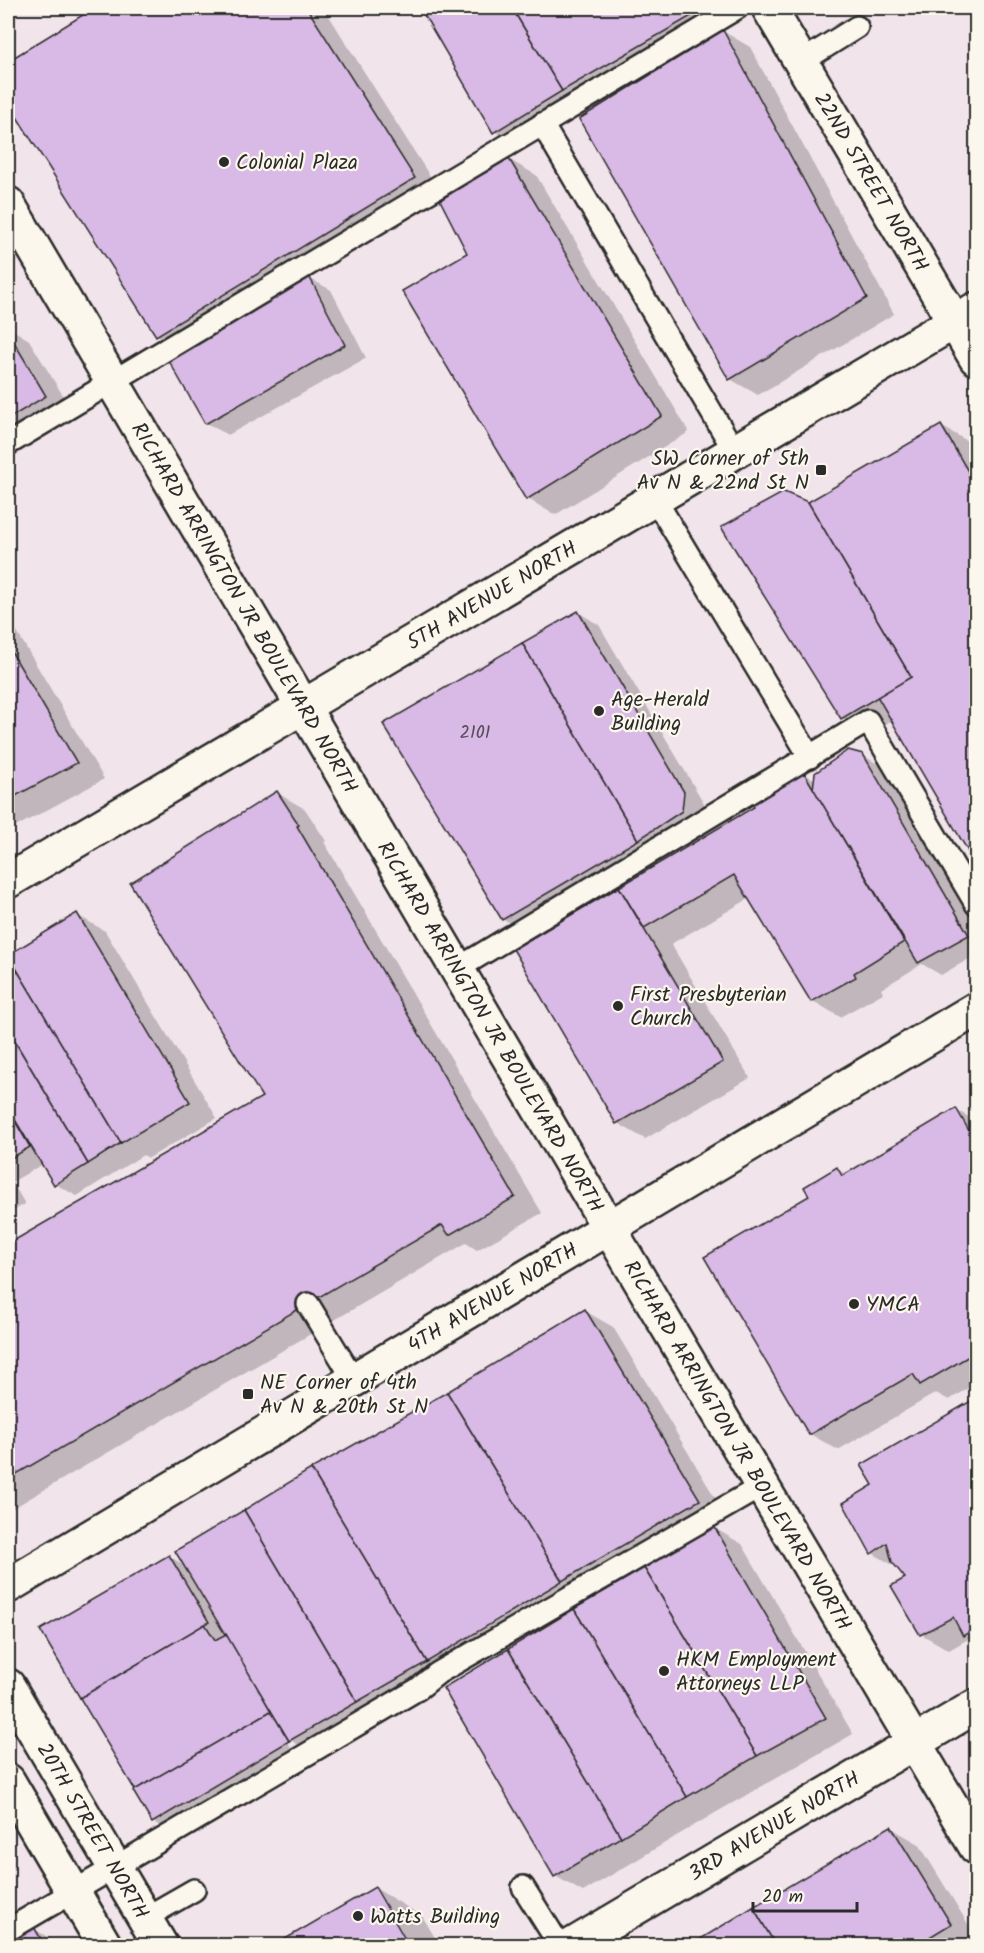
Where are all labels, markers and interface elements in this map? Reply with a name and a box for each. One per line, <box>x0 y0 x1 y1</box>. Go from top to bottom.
street label: 22ND STREET NORTH <box>804 86 937 279</box>
place label: Colonial Plaza <box>236 147 358 180</box>
marker: Colonial Plaza <box>217 155 231 169</box>
street label: RICHARD ARRINGTON JR BOULEVARD NORTH <box>122 416 366 800</box>
place label: SW Corner of 5th Av N & 22nd St N <box>637 443 809 500</box>
marker: SW Corner of 5th Av N & 22nd St N <box>814 463 828 477</box>
street label: 5TH AVENUE NORTH <box>401 533 584 660</box>
place label: Age-Herald Building <box>611 684 709 741</box>
marker: Age-Herald Building <box>592 704 606 718</box>
house number: 2101 <box>460 719 490 748</box>
street label: RICHARD ARRINGTON JR BOULEVARD NORTH <box>368 835 612 1220</box>
place label: First Presbyterian Church <box>630 979 787 1036</box>
marker: First Presbyterian Church <box>611 999 625 1013</box>
street label: 4TH AVENUE NORTH <box>402 1235 585 1362</box>
street label: RICHARD ARRINGTON JR BOULEVARD NORTH <box>614 1254 859 1638</box>
place label: YMCA <box>866 1289 920 1322</box>
marker: YMCA <box>847 1297 861 1311</box>
place label: NE Corner of 4th Av N & 20th St N <box>260 1367 428 1424</box>
marker: NE Corner of 4th Av N & 20th St N <box>241 1387 255 1401</box>
place label: HKM Employment Attorneys LLP <box>676 1644 837 1701</box>
marker: HKM Employment Attorneys LLP <box>657 1664 671 1678</box>
street label: 20TH STREET NORTH <box>27 1737 157 1926</box>
street label: 3RD AVENUE NORTH <box>683 1763 867 1891</box>
scale bar <box>753 1875 856 1913</box>
text: 20 m <box>762 1883 803 1912</box>
place label: Watts Building <box>370 1901 500 1934</box>
marker: Watts Building <box>351 1909 365 1923</box>

